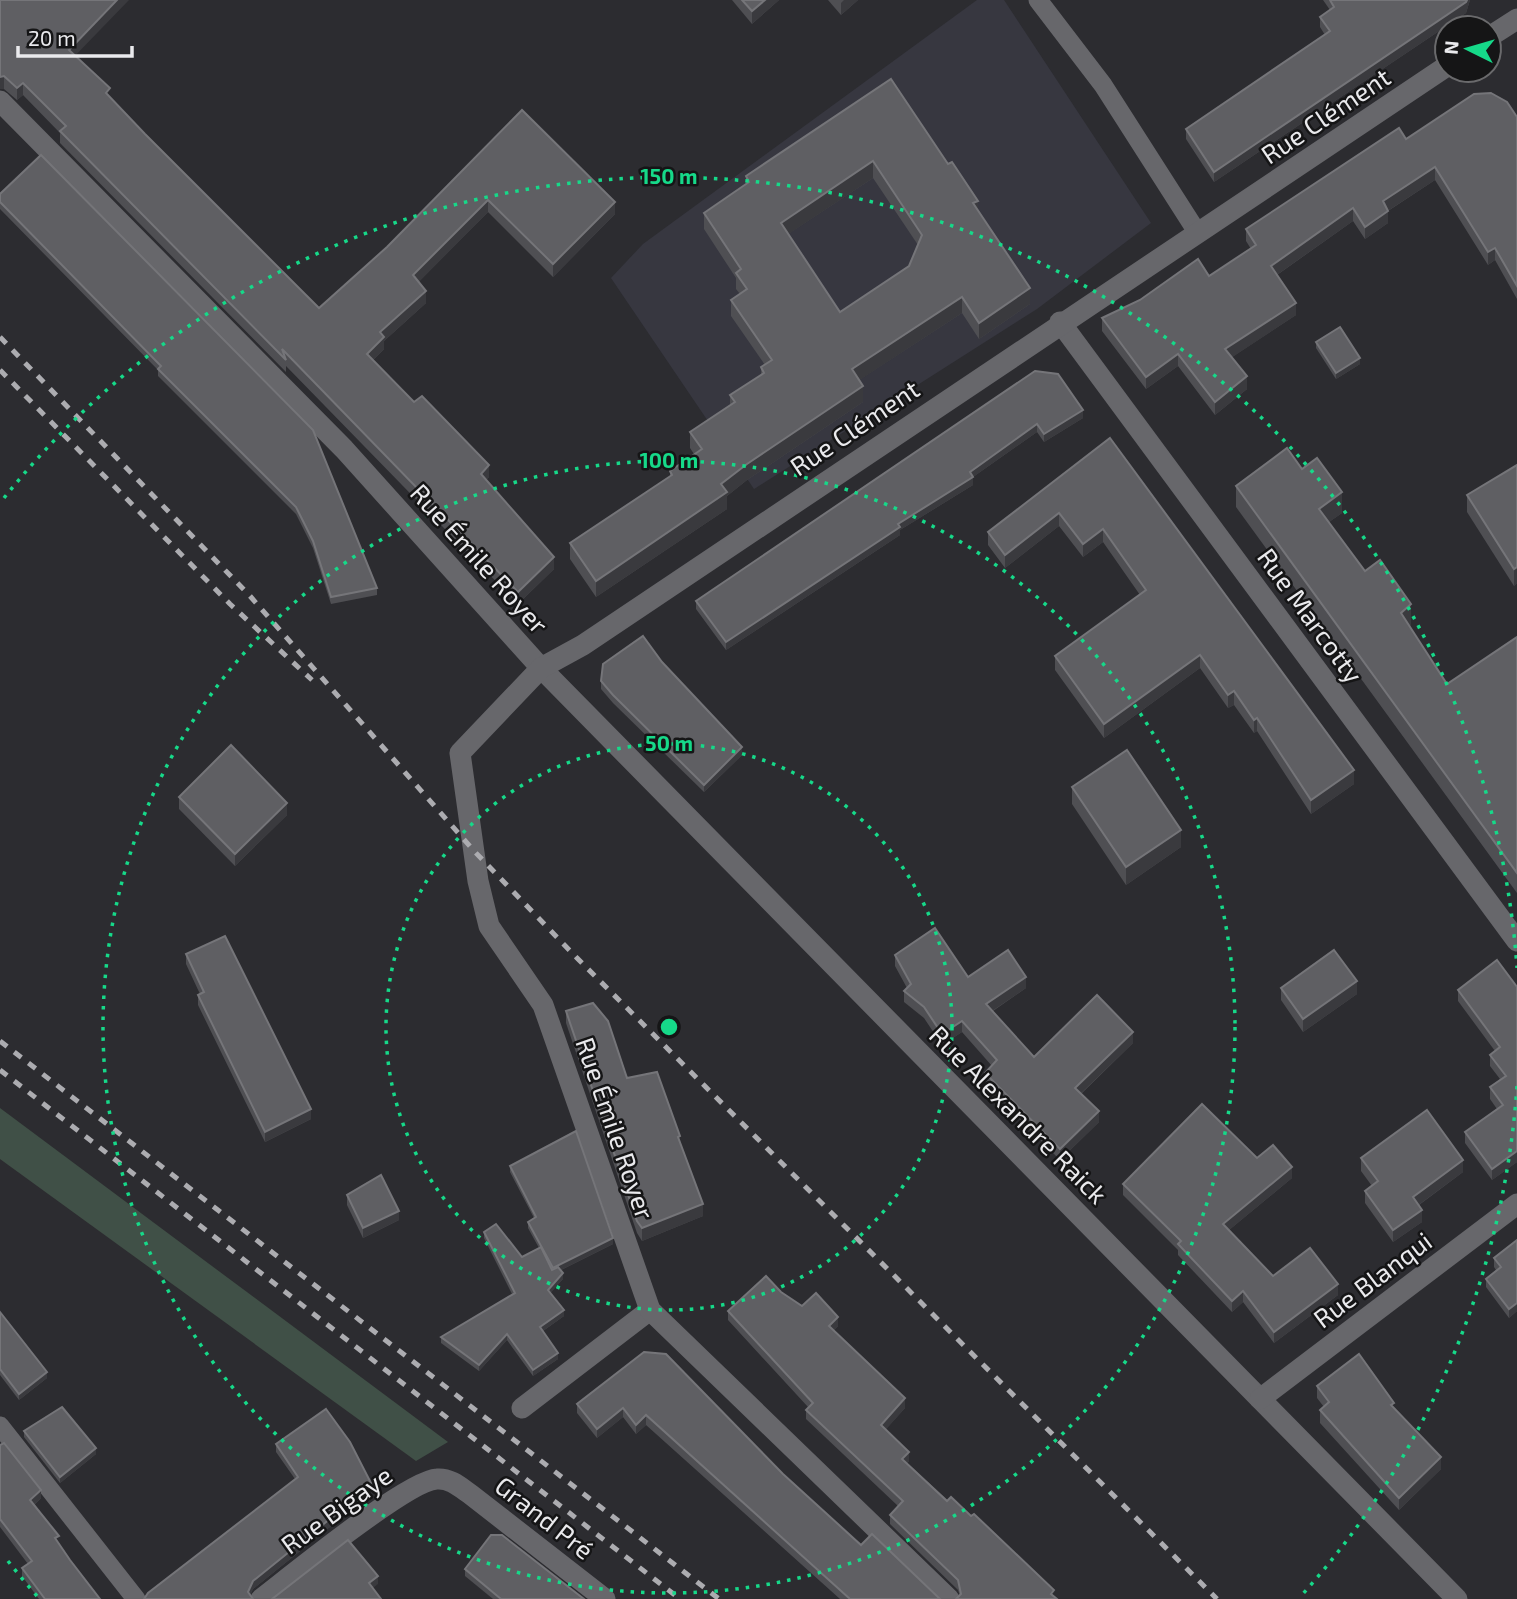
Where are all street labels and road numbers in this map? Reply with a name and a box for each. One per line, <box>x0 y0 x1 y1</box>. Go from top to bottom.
street label: Rue Clément <box>1255 60 1395 169</box>
street label: Rue Clément <box>784 372 924 481</box>
street label: Rue Émile Royer <box>405 477 555 639</box>
street label: Rue Marcotty <box>1252 542 1370 688</box>
street label: Rue Alexandre Raick <box>924 1019 1114 1209</box>
street label: Rue Émile Royer <box>570 1033 662 1223</box>
street label: Rue Blanqui <box>1307 1225 1437 1333</box>
street label: Rue Bigaye <box>275 1458 397 1560</box>
street label: Grand Pré <box>490 1469 600 1565</box>

